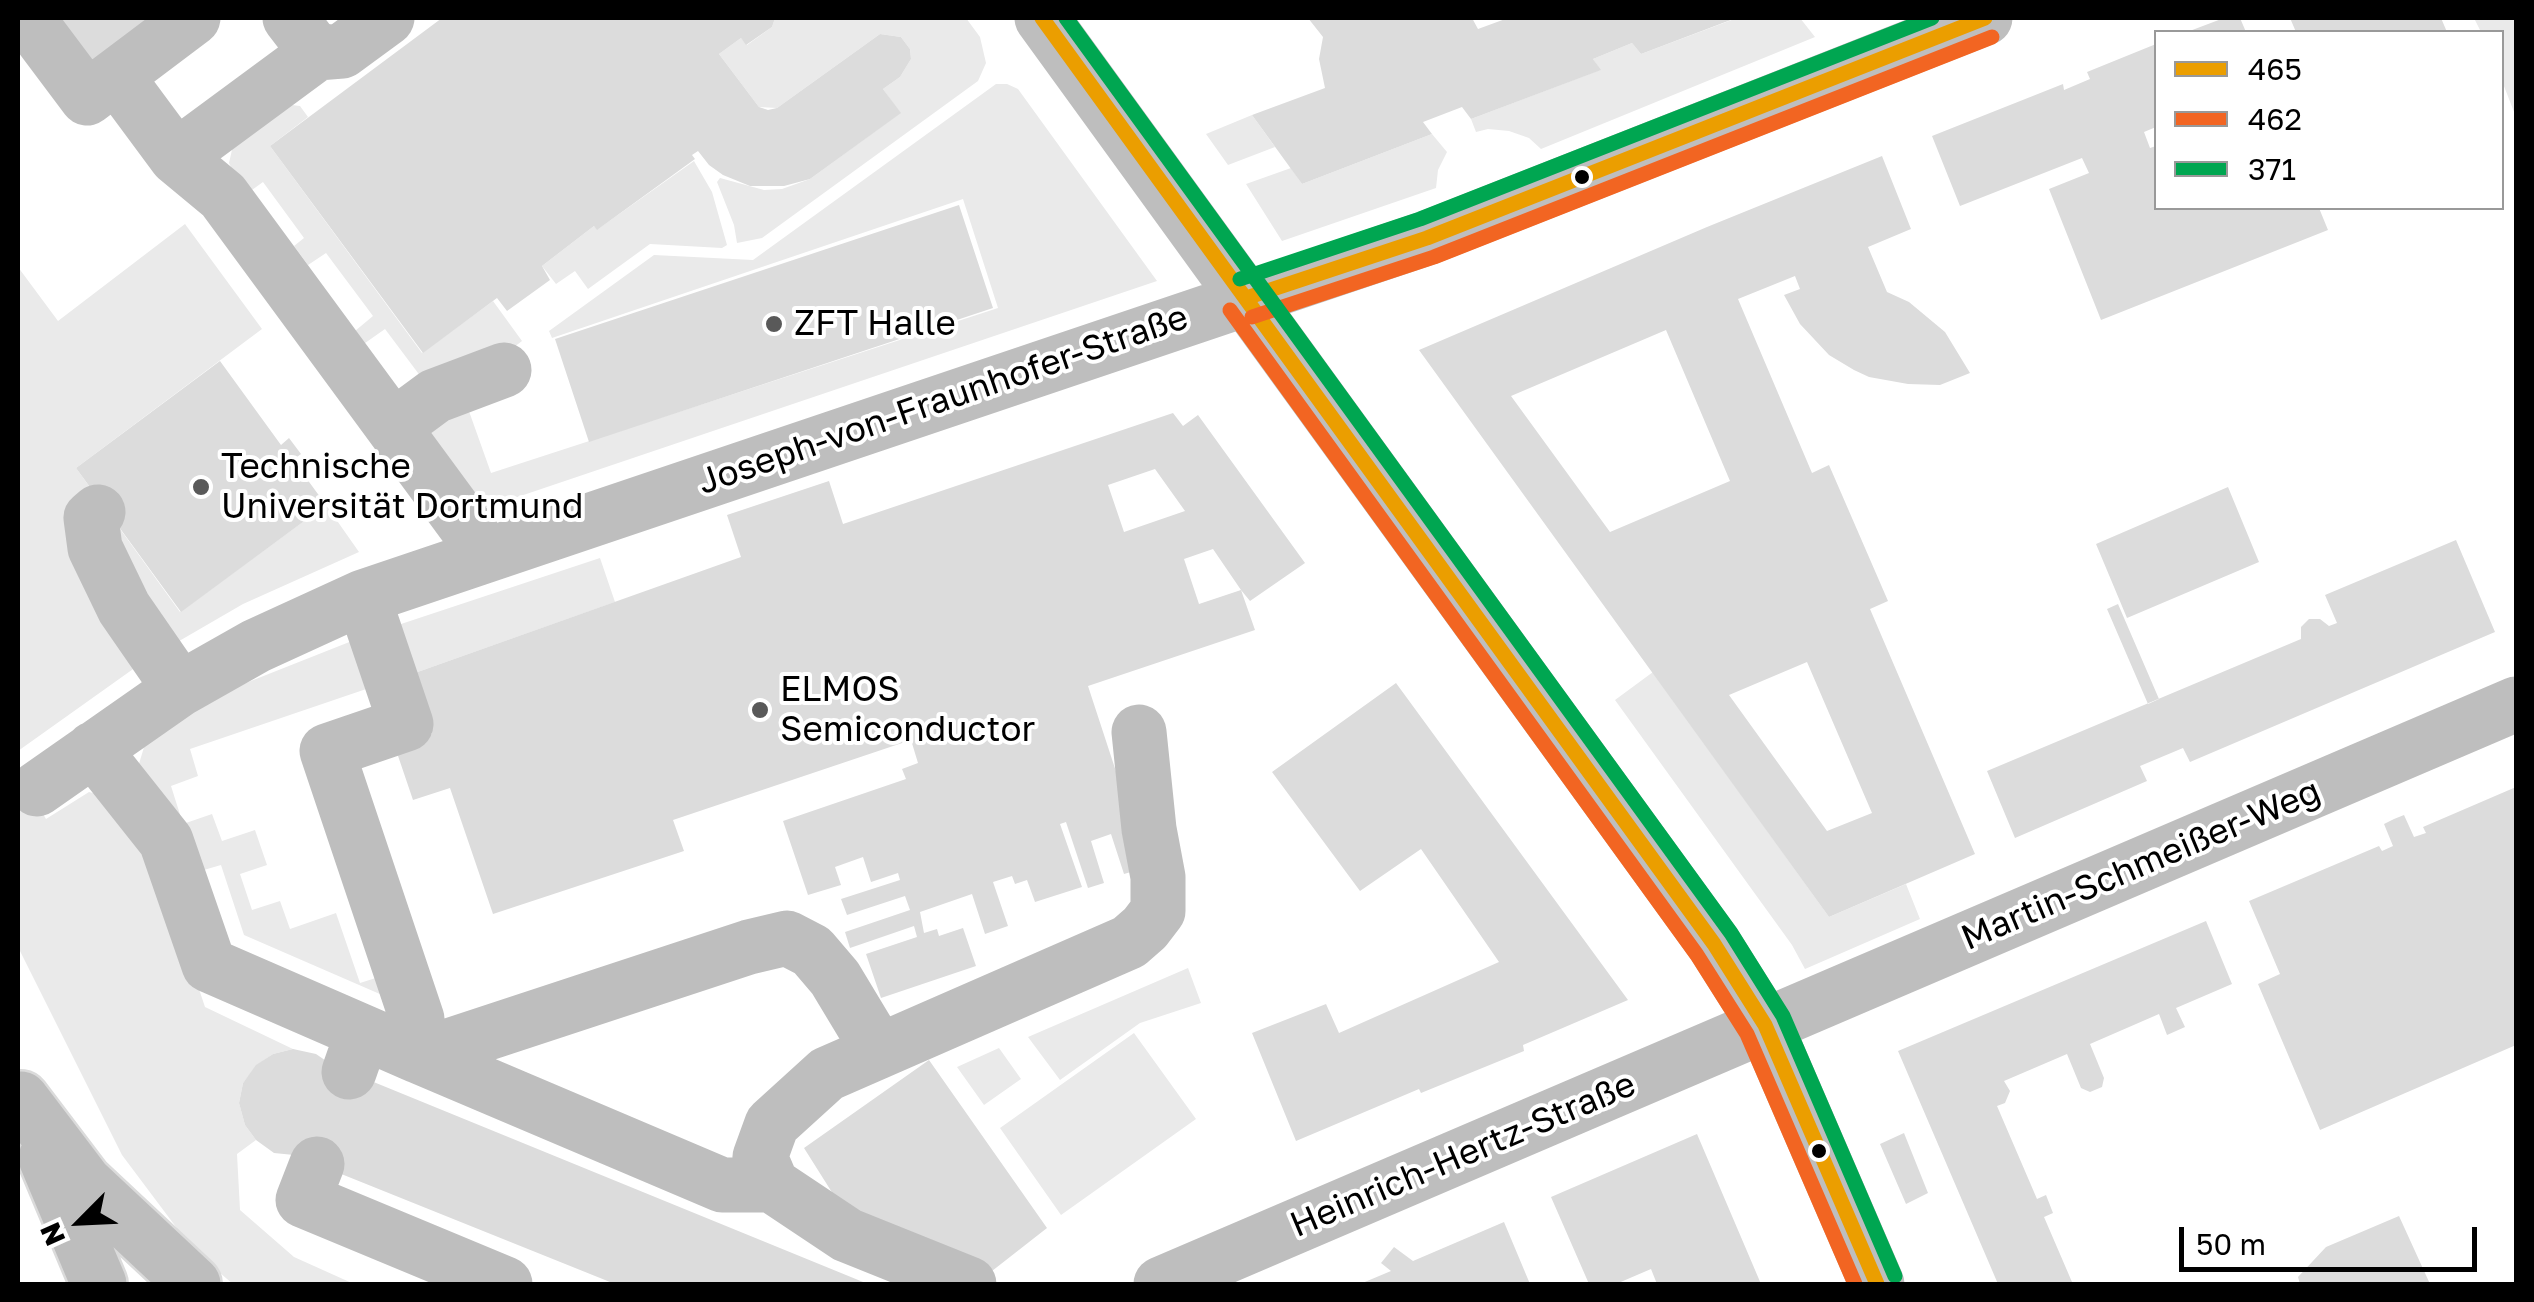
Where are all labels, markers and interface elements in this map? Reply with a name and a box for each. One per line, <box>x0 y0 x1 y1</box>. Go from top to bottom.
legend <box>2154 30 2504 210</box>
text: 465 <box>2248 51 2302 87</box>
text: 462 <box>2248 101 2302 137</box>
text: 371 <box>2248 151 2296 187</box>
unlabelled marker <box>1572 167 1592 187</box>
street label: Joseph-von-Fraunhofer-Straße <box>693 296 1193 504</box>
place label: ZFT Halle <box>794 303 956 345</box>
marker: ZFT Halle <box>763 313 785 335</box>
place label: Technische Universität Dortmund <box>221 446 583 528</box>
marker: Technische Universität Dortmund <box>190 476 212 498</box>
place label: ELMOS Semiconductor <box>780 669 1035 751</box>
marker: ELMOS Semiconductor <box>749 699 771 721</box>
street label: Martin-Schmeißer-Weg <box>1955 770 2327 960</box>
street label: Heinrich-Hertz-Straße <box>1284 1063 1642 1247</box>
unlabelled marker <box>1809 1141 1829 1161</box>
north arrow <box>30 1172 130 1272</box>
scale bar <box>2184 1207 2482 1269</box>
text: N <box>33 1218 72 1251</box>
text: 50 m <box>2196 1226 2266 1262</box>

